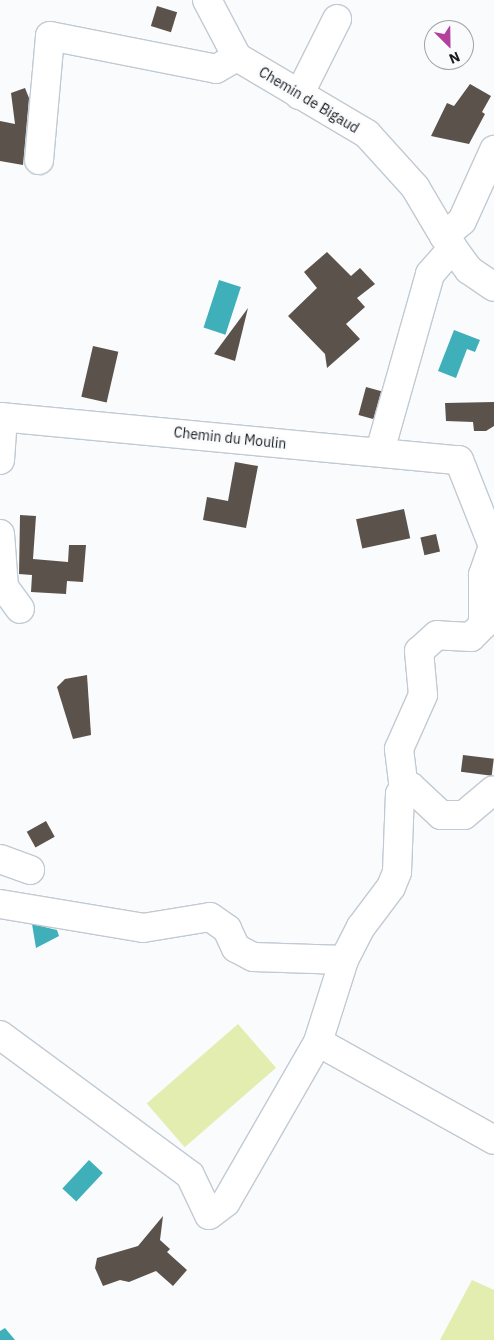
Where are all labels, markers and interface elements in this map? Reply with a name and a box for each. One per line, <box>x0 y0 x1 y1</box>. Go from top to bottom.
north arrow <box>424 20 474 70</box>
text: N <box>446 48 463 68</box>
street label: Chemin de Bigaud <box>256 63 362 137</box>
street label: Chemin du Moulin <box>173 424 287 452</box>

